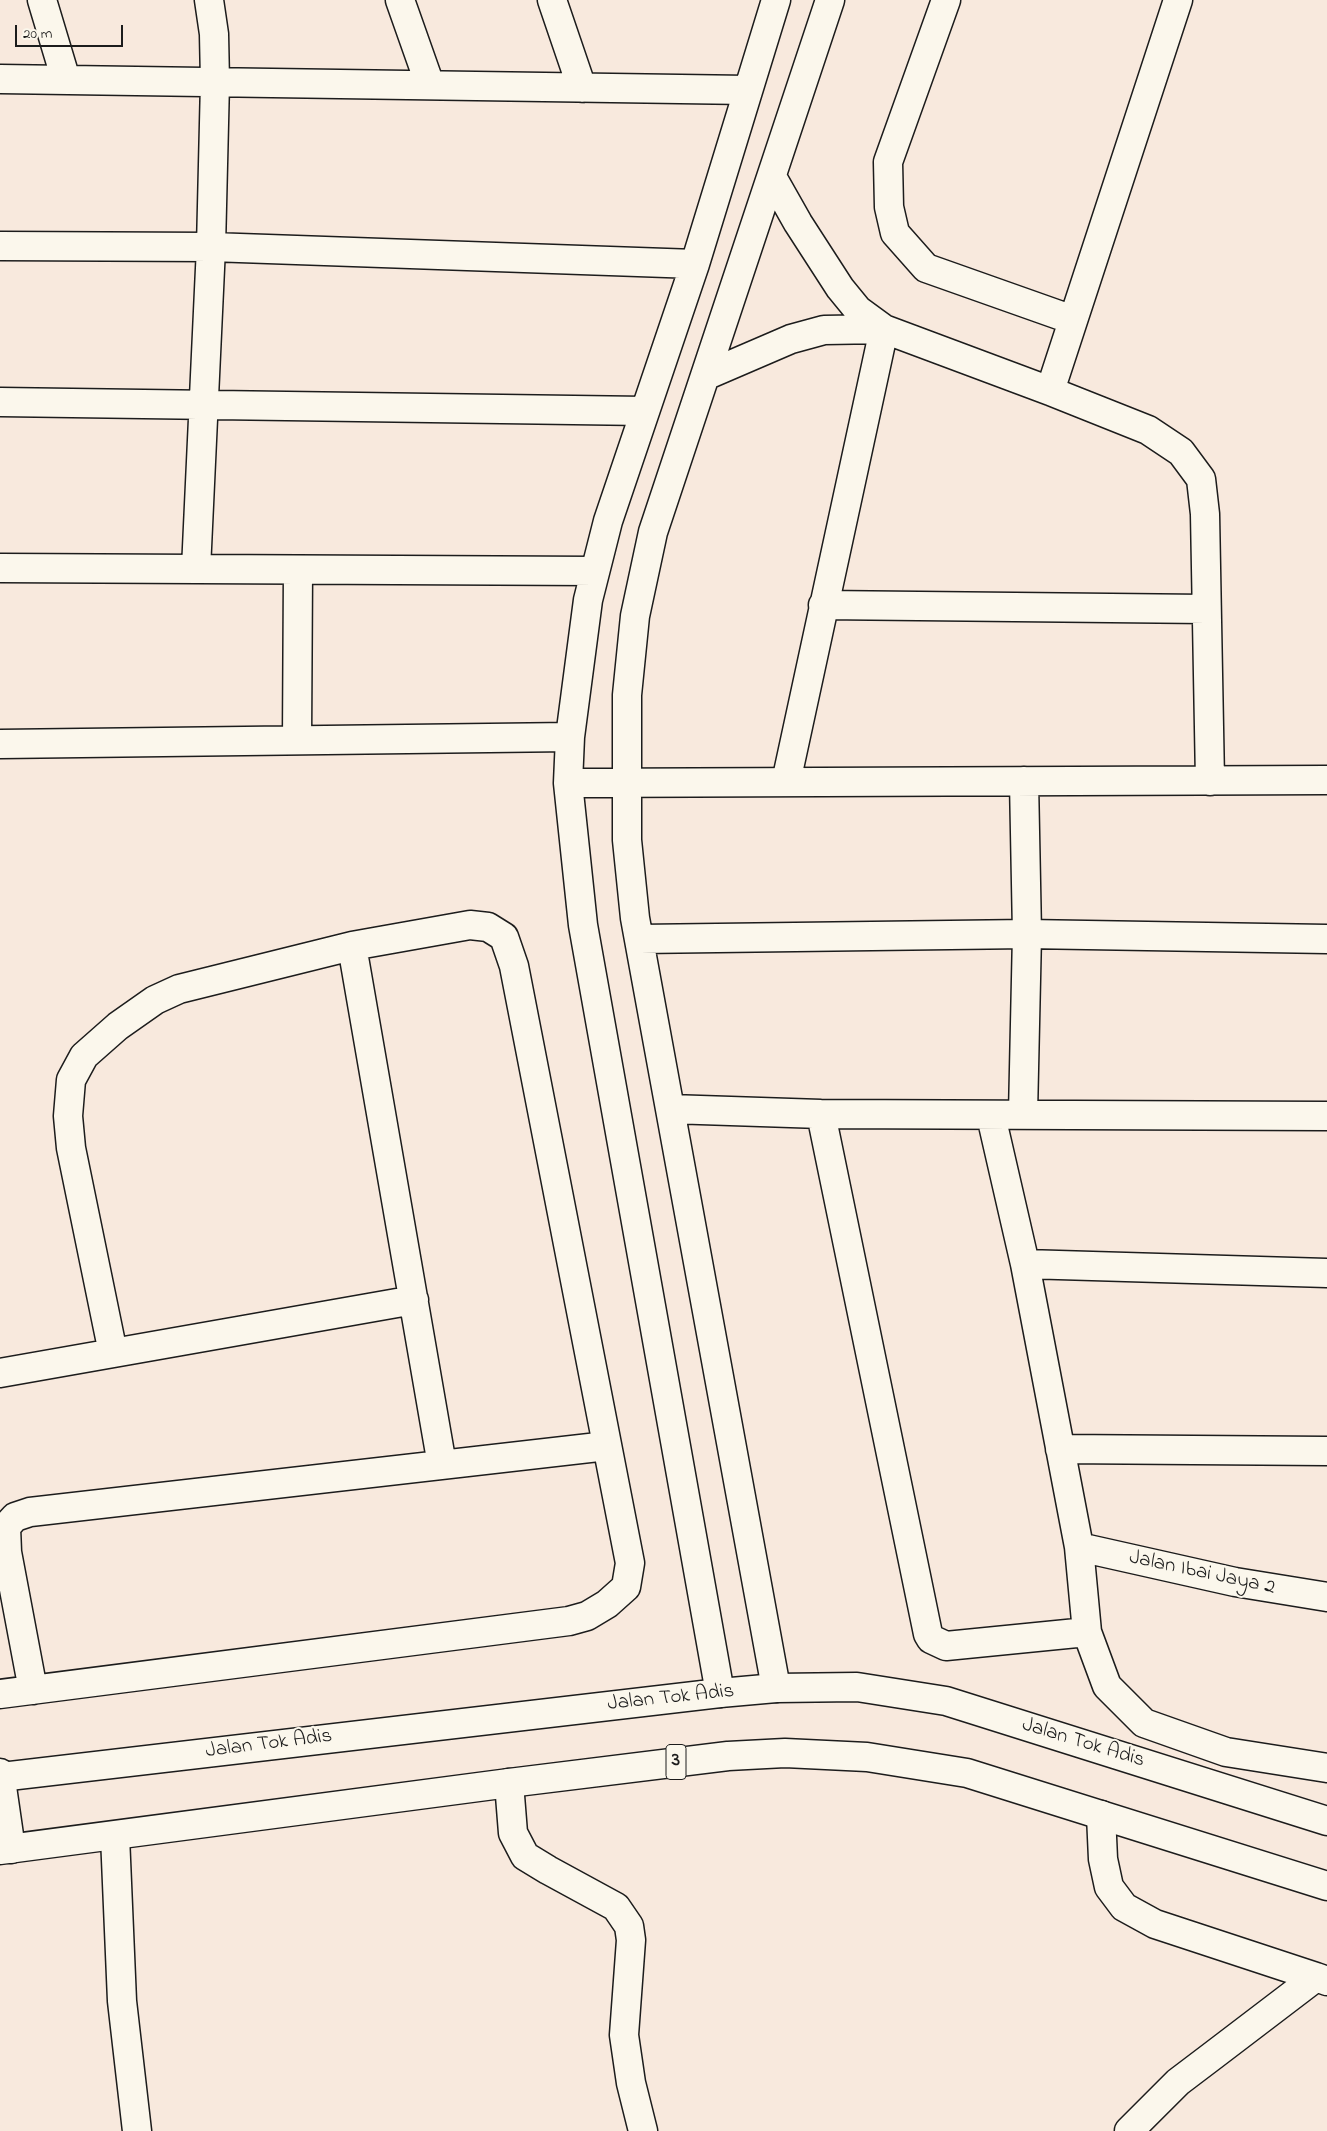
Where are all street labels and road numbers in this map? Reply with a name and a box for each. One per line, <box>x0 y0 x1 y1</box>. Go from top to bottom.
street label: Jalan Ibai Jaya 2 <box>1127 1546 1277 1602</box>
street label: Jalan Tok Adis <box>606 1680 736 1718</box>
street label: Jalan Tok Adis <box>1018 1713 1148 1775</box>
street label: Jalan Tok Adis <box>204 1725 334 1765</box>
road number: 3 <box>666 1744 686 1780</box>

